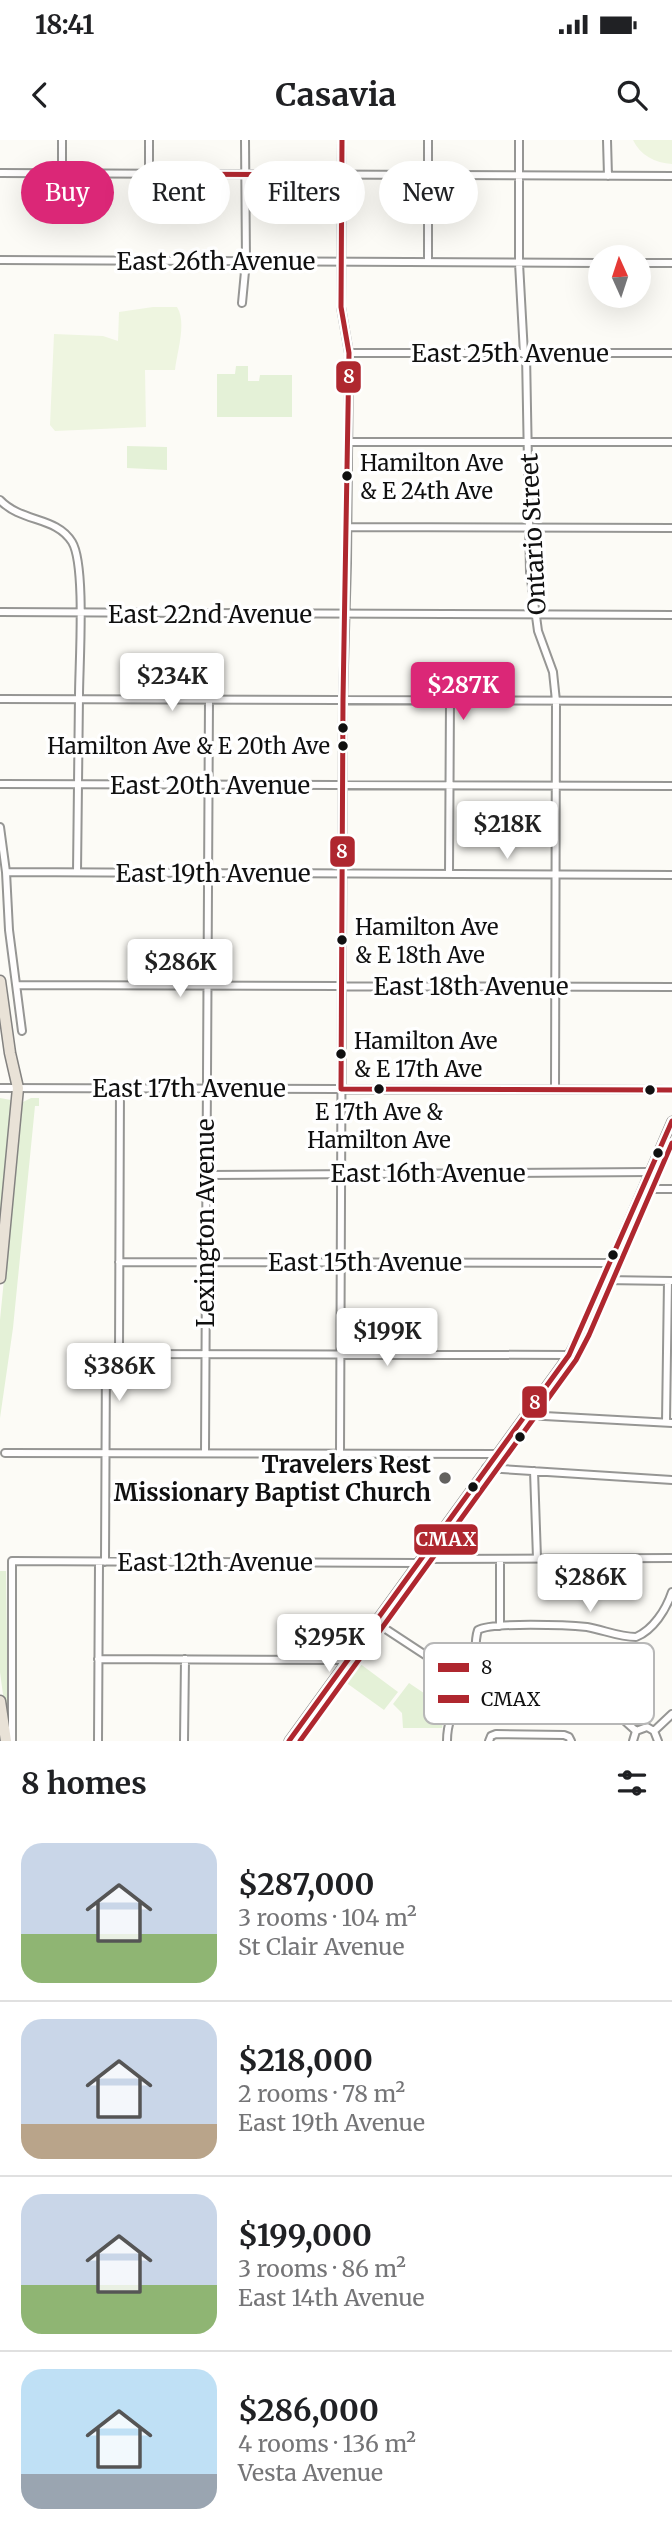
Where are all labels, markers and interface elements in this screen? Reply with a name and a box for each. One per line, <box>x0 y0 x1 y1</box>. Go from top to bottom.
text: 18:41 <box>35 8 94 41</box>
text: Casavia <box>276 75 396 115</box>
icon: back <box>21 76 59 114</box>
icon: search <box>613 76 651 114</box>
chip: Buy <box>21 161 114 224</box>
chip: Rent <box>128 161 230 224</box>
chip: Filters <box>244 161 365 224</box>
chip: New <box>379 161 478 224</box>
north arrow <box>588 245 651 308</box>
map controls <box>588 245 651 308</box>
street label: East 26th Avenue <box>117 246 315 277</box>
street label: East 25th Avenue <box>411 338 609 369</box>
line badge: 8 <box>335 360 362 394</box>
text: 8 <box>343 364 355 388</box>
place label: Hamilton Ave & E 24th Ave <box>360 449 503 505</box>
street label: Ontario Street <box>513 452 553 616</box>
marker: Hamilton Ave & E 24th Ave <box>340 469 354 483</box>
street label: East 22nd Avenue <box>108 599 312 630</box>
pin: $234K <box>123 654 221 713</box>
text: $234K <box>136 661 208 690</box>
pin: $287K <box>414 662 512 722</box>
text: $287K <box>427 670 499 699</box>
unlabelled marker <box>336 721 350 735</box>
place label: Hamilton Ave & E 20th Ave <box>47 732 330 760</box>
marker: Hamilton Ave & E 20th Ave <box>336 739 350 753</box>
street label: East 20th Avenue <box>110 770 310 801</box>
pin: $218K <box>458 802 556 861</box>
text: $218K <box>473 809 541 838</box>
line badge: 8 <box>329 835 356 868</box>
text: 8 <box>336 839 348 863</box>
street label: East 19th Avenue <box>115 858 311 889</box>
place label: Hamilton Ave & E 18th Ave <box>355 913 498 969</box>
marker: Hamilton Ave & E 18th Ave <box>335 933 349 947</box>
pin: $286K <box>131 940 229 999</box>
text: $286K <box>143 947 217 976</box>
street label: East 18th Avenue <box>373 971 569 1002</box>
place label: Hamilton Ave & E 17th Ave <box>354 1027 497 1083</box>
marker: Hamilton Ave & E 17th Ave <box>334 1047 348 1061</box>
street label: East 17th Avenue <box>92 1073 286 1104</box>
marker: E 17th Ave & Hamilton Ave <box>372 1082 386 1096</box>
unlabelled marker <box>643 1083 657 1097</box>
place label: E 17th Ave & Hamilton Ave <box>307 1098 451 1154</box>
street label: Lexington Avenue <box>190 1119 221 1327</box>
unlabelled marker <box>651 1146 665 1160</box>
street label: East 16th Avenue <box>331 1158 526 1189</box>
street label: East 15th Avenue <box>268 1247 462 1278</box>
unlabelled marker <box>606 1248 620 1262</box>
pin: $199K <box>338 1308 436 1368</box>
text: $199K <box>353 1316 421 1345</box>
pin: $386K <box>70 1344 168 1403</box>
text: $386K <box>83 1351 155 1380</box>
line badge: 8 <box>521 1385 548 1419</box>
text: 8 <box>529 1390 541 1414</box>
unlabelled marker <box>513 1430 527 1444</box>
place label: Travelers Rest Missionary Baptist Church <box>114 1449 431 1508</box>
marker: Travelers Rest Missionary Baptist Church <box>437 1470 453 1486</box>
unlabelled marker <box>466 1480 480 1494</box>
line badge: CMAX <box>413 1523 479 1556</box>
text: CMAX <box>416 1527 476 1551</box>
street label: East 12th Avenue <box>117 1547 313 1578</box>
pin: $286K <box>541 1554 639 1614</box>
text: $286K <box>553 1562 627 1591</box>
pin: $295K <box>280 1614 378 1674</box>
text: $295K <box>293 1622 365 1651</box>
legend <box>424 1643 654 1724</box>
text: 8 <box>481 1655 492 1679</box>
text: CMAX <box>481 1687 541 1711</box>
text: 8 homes <box>21 1764 147 1802</box>
icon: filters <box>613 1764 651 1802</box>
text: $287,000 <box>238 1865 374 1903</box>
icon: home <box>77 1871 161 1955</box>
text: 3 rooms · 104 m² <box>238 1903 417 1932</box>
text: St Clair Avenue <box>238 1932 404 1961</box>
text: $218,000 <box>238 2041 373 2079</box>
icon: home <box>77 2047 161 2131</box>
text: 2 rooms · 78 m² <box>238 2079 405 2108</box>
text: East 19th Avenue <box>238 2108 425 2137</box>
text: $199,000 <box>238 2216 372 2254</box>
icon: home <box>77 2222 161 2306</box>
text: 3 rooms · 86 m² <box>238 2254 406 2283</box>
text: East 14th Avenue <box>238 2283 425 2312</box>
text: $286,000 <box>238 2391 379 2429</box>
icon: home <box>77 2397 161 2481</box>
text: 4 rooms · 136 m² <box>238 2429 416 2458</box>
text: Vesta Avenue <box>238 2458 383 2487</box>

